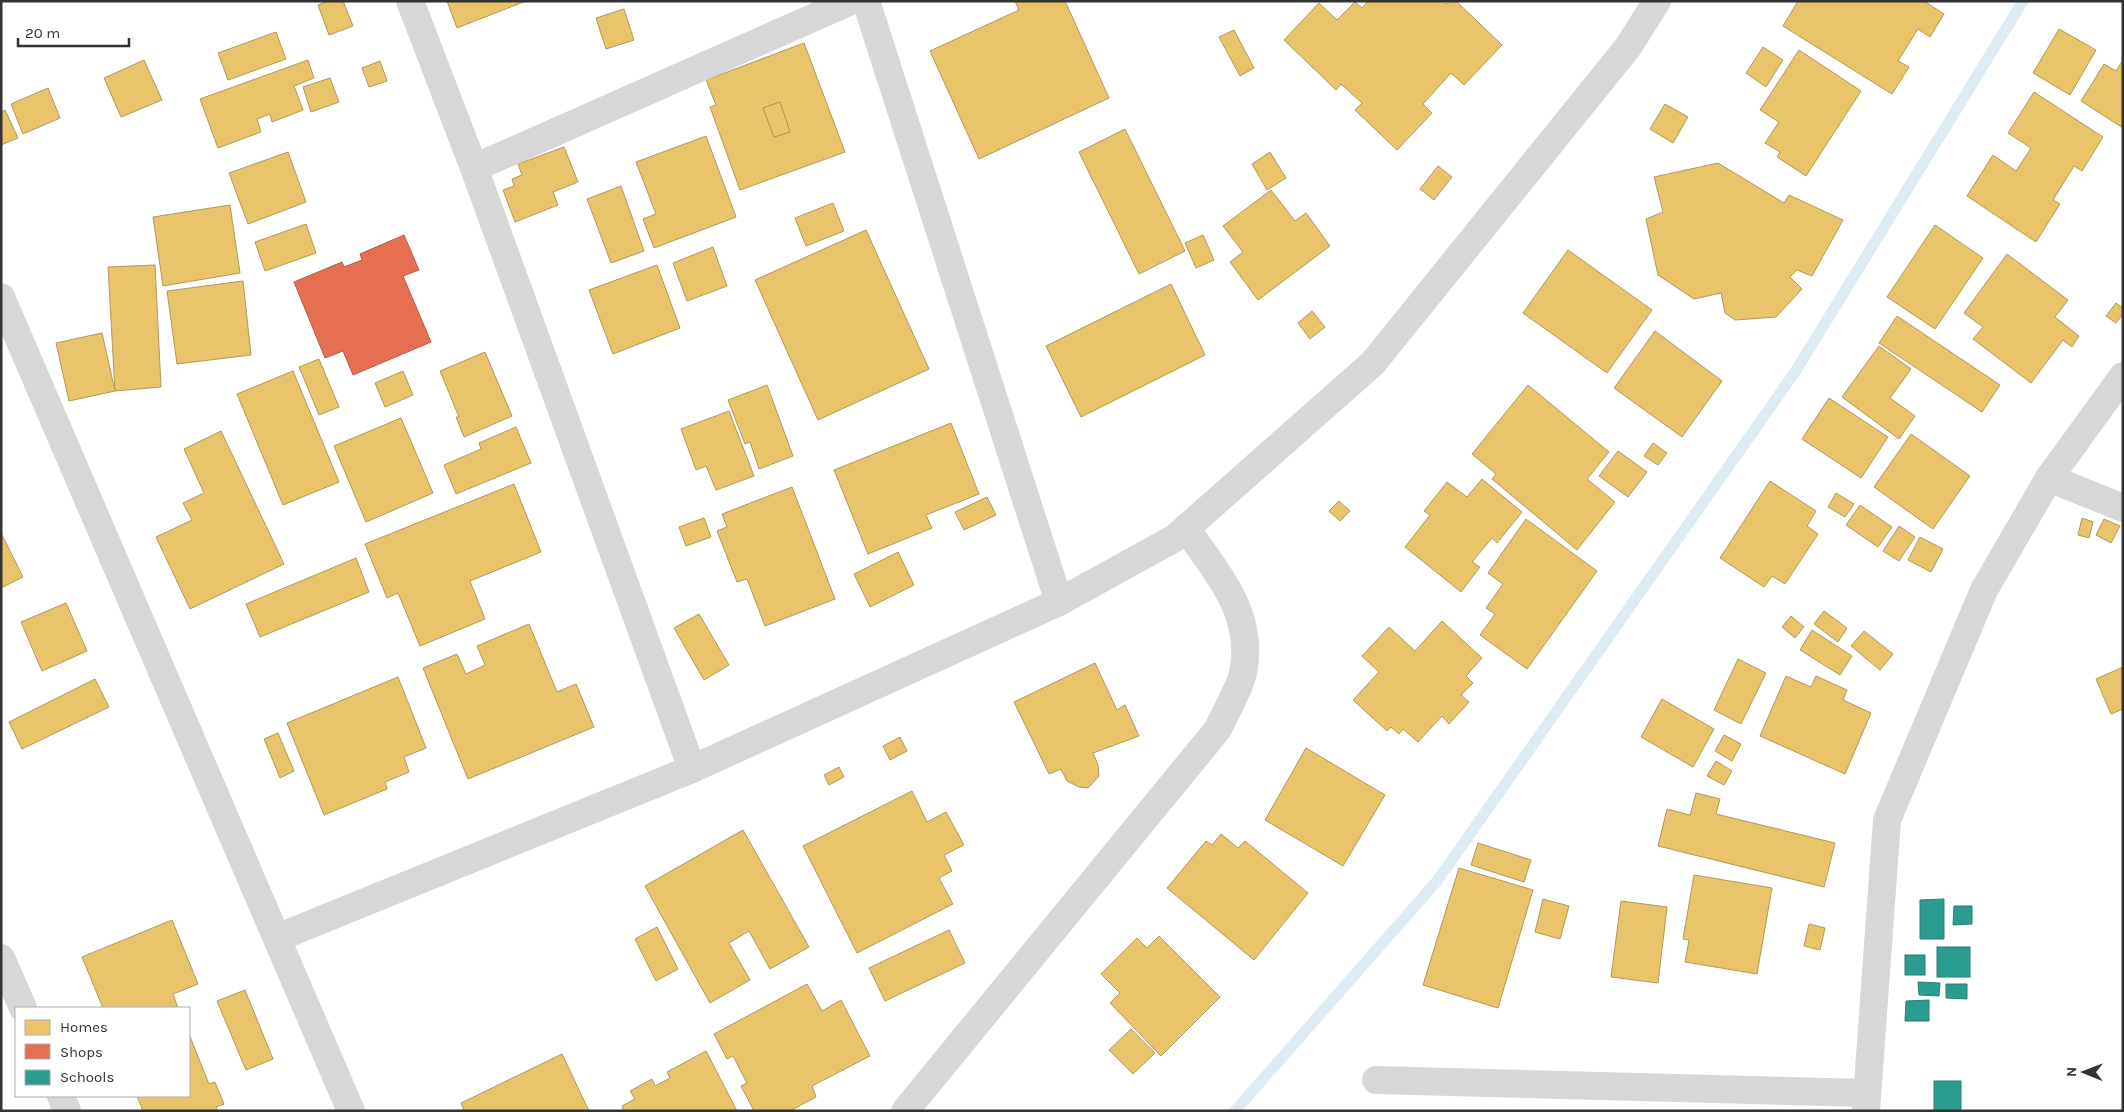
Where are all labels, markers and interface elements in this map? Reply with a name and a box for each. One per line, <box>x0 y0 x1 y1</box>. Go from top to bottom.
scale bar <box>18 15 129 47</box>
text: 20 m <box>25 24 60 42</box>
legend <box>15 1007 190 1097</box>
text: Homes <box>60 1018 108 1036</box>
text: Shops <box>60 1043 103 1061</box>
north arrow <box>2059 1047 2109 1097</box>
text: N <box>2063 1067 2080 1077</box>
text: Schools <box>60 1068 114 1086</box>

